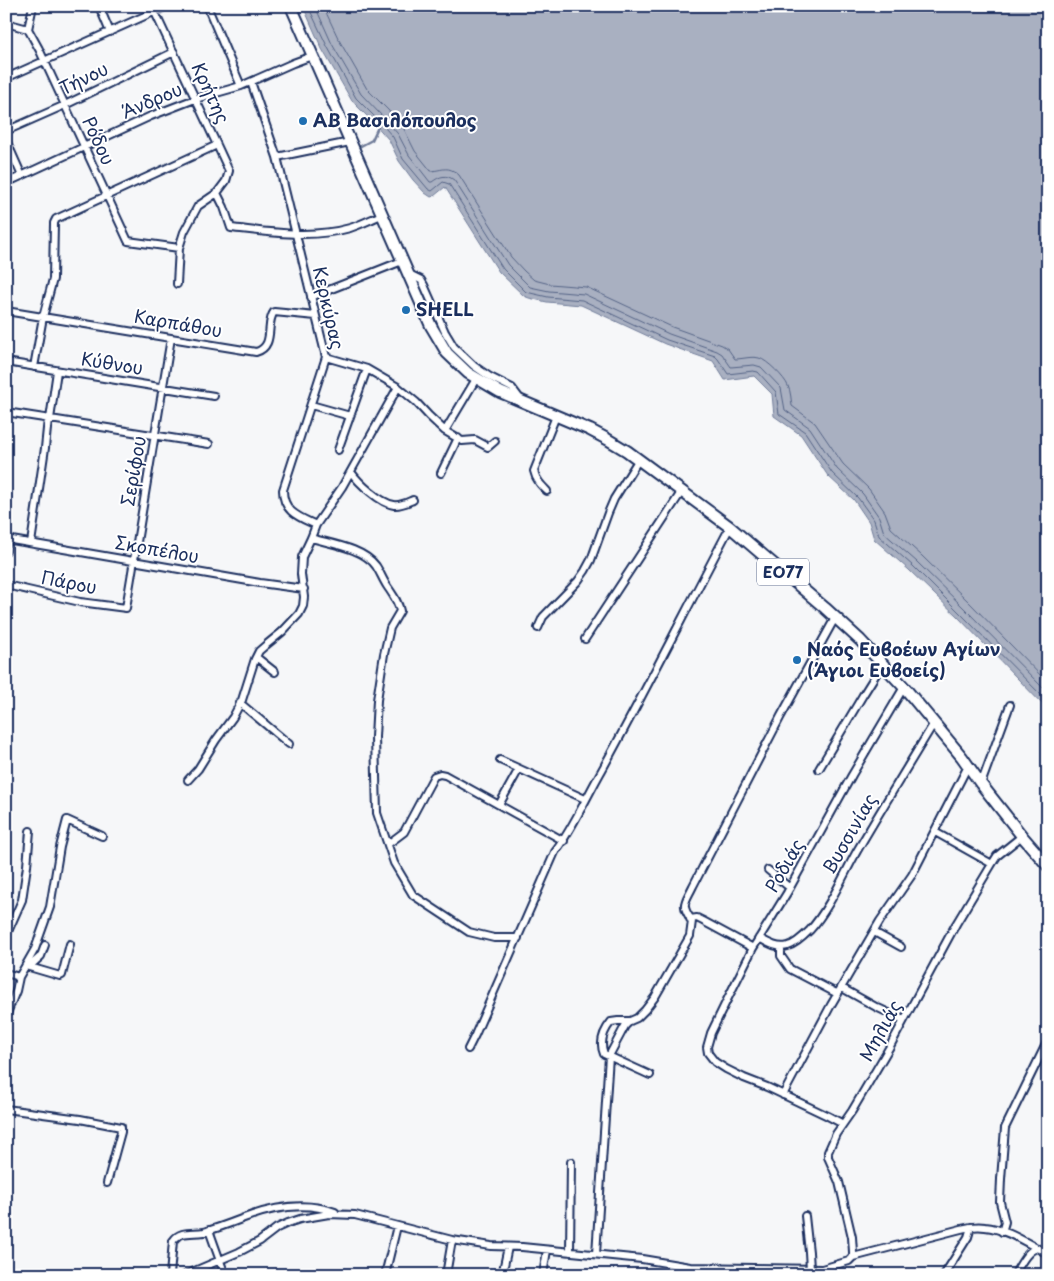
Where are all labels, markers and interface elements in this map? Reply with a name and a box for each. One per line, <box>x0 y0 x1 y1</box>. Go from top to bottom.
street label: Τήνου <box>54 54 112 101</box>
street label: Κρήτης <box>185 57 237 127</box>
street label: Άνδρου <box>117 75 186 125</box>
place label: ΑΒ Βασιλόπουλος <box>313 106 477 133</box>
street label: Ρόδου <box>76 112 122 169</box>
marker: ΑΒ Βασιλόπουλος <box>297 115 309 127</box>
street label: Κερκύρας <box>307 263 352 352</box>
place label: SHELL <box>416 295 474 322</box>
street label: Καρπάθου <box>132 301 224 344</box>
marker: SHELL <box>400 304 412 316</box>
street label: Κύθνου <box>79 344 145 381</box>
street label: Σερίφου <box>113 434 152 508</box>
street label: Σκοπέλου <box>113 528 201 569</box>
road number: ΕΟ77 <box>757 558 809 586</box>
street label: Πάρου <box>39 563 99 600</box>
place label: Ναός Ευβοέων Αγίων (Άγιοι Ευβοείς) <box>807 635 1000 683</box>
marker: Ναός Ευβοέων Αγίων (Άγιοι Ευβοείς) <box>791 654 803 666</box>
street label: Βυσσινίας <box>815 788 883 878</box>
street label: Ροδιάς <box>758 833 810 897</box>
street label: Μηλιάς <box>852 995 908 1066</box>

